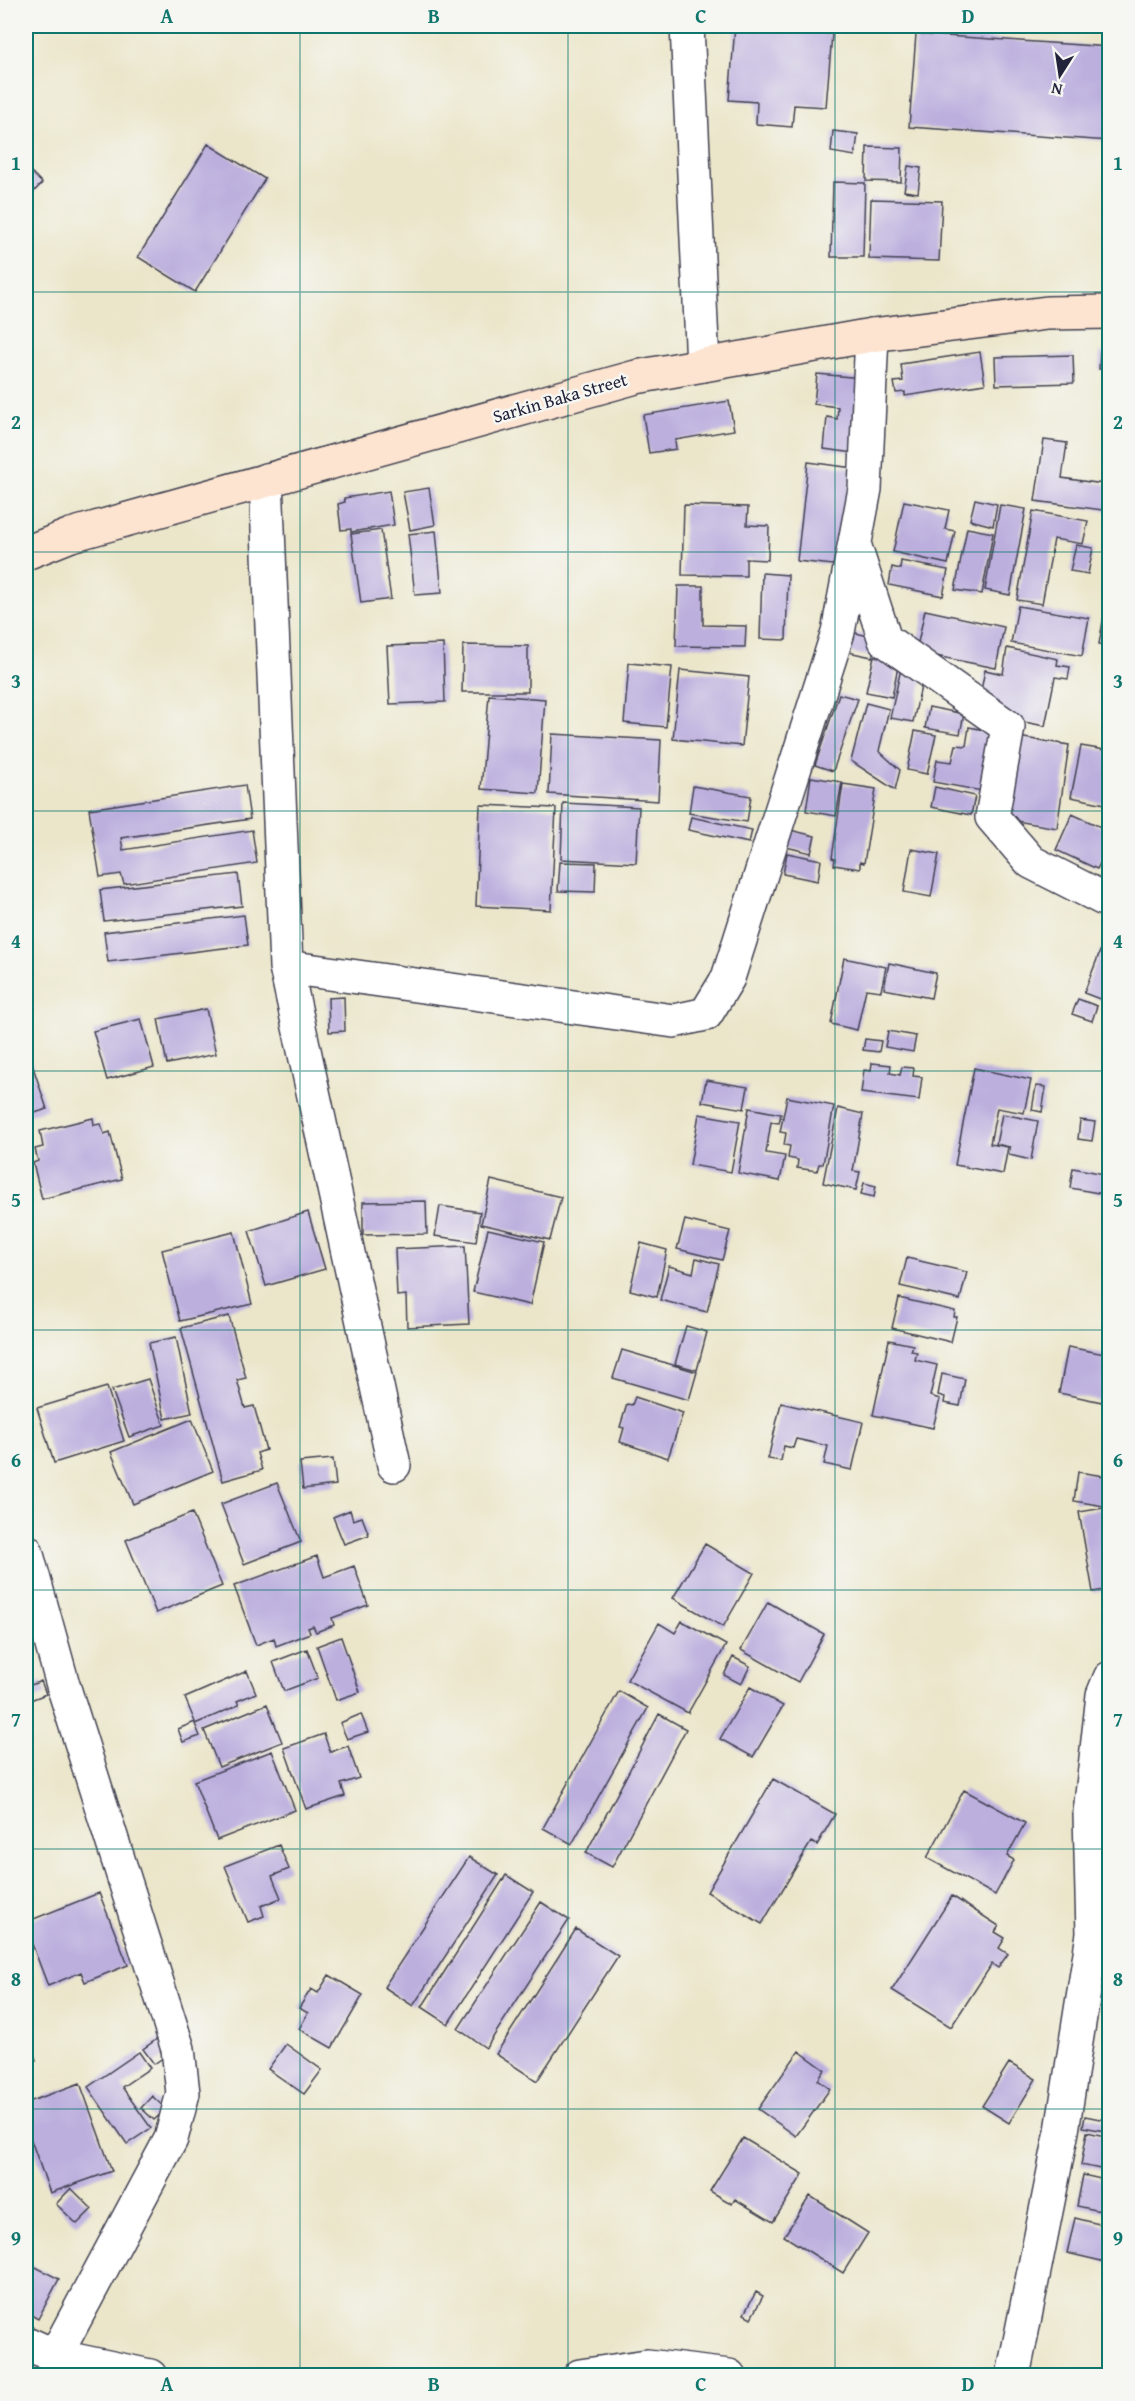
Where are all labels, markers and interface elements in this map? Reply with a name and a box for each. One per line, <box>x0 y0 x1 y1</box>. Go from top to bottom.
text: A <box>161 1 174 30</box>
text: B <box>428 1 440 30</box>
text: C <box>695 1 707 30</box>
text: D <box>961 1 975 30</box>
north arrow <box>1030 45 1090 105</box>
text: N <box>1049 77 1065 103</box>
text: 1 <box>11 148 21 177</box>
text: 1 <box>1113 148 1123 177</box>
street label: Sarkin Baka Street <box>489 365 631 430</box>
text: 2 <box>11 407 21 436</box>
text: 2 <box>1113 407 1123 436</box>
text: 3 <box>11 666 21 695</box>
text: 3 <box>1113 666 1123 695</box>
text: 4 <box>11 926 21 955</box>
text: 4 <box>1113 926 1123 955</box>
text: 5 <box>11 1185 21 1214</box>
text: 5 <box>1113 1185 1123 1214</box>
text: 6 <box>11 1445 21 1474</box>
text: 6 <box>1113 1445 1123 1474</box>
text: 7 <box>11 1704 21 1733</box>
text: 7 <box>1113 1704 1123 1733</box>
text: 8 <box>11 1964 21 1993</box>
text: 8 <box>1113 1964 1123 1993</box>
text: 9 <box>11 2223 21 2252</box>
text: 9 <box>1113 2223 1123 2252</box>
text: A <box>161 2369 174 2398</box>
text: B <box>428 2369 440 2398</box>
text: C <box>695 2369 707 2398</box>
text: D <box>961 2369 975 2398</box>

